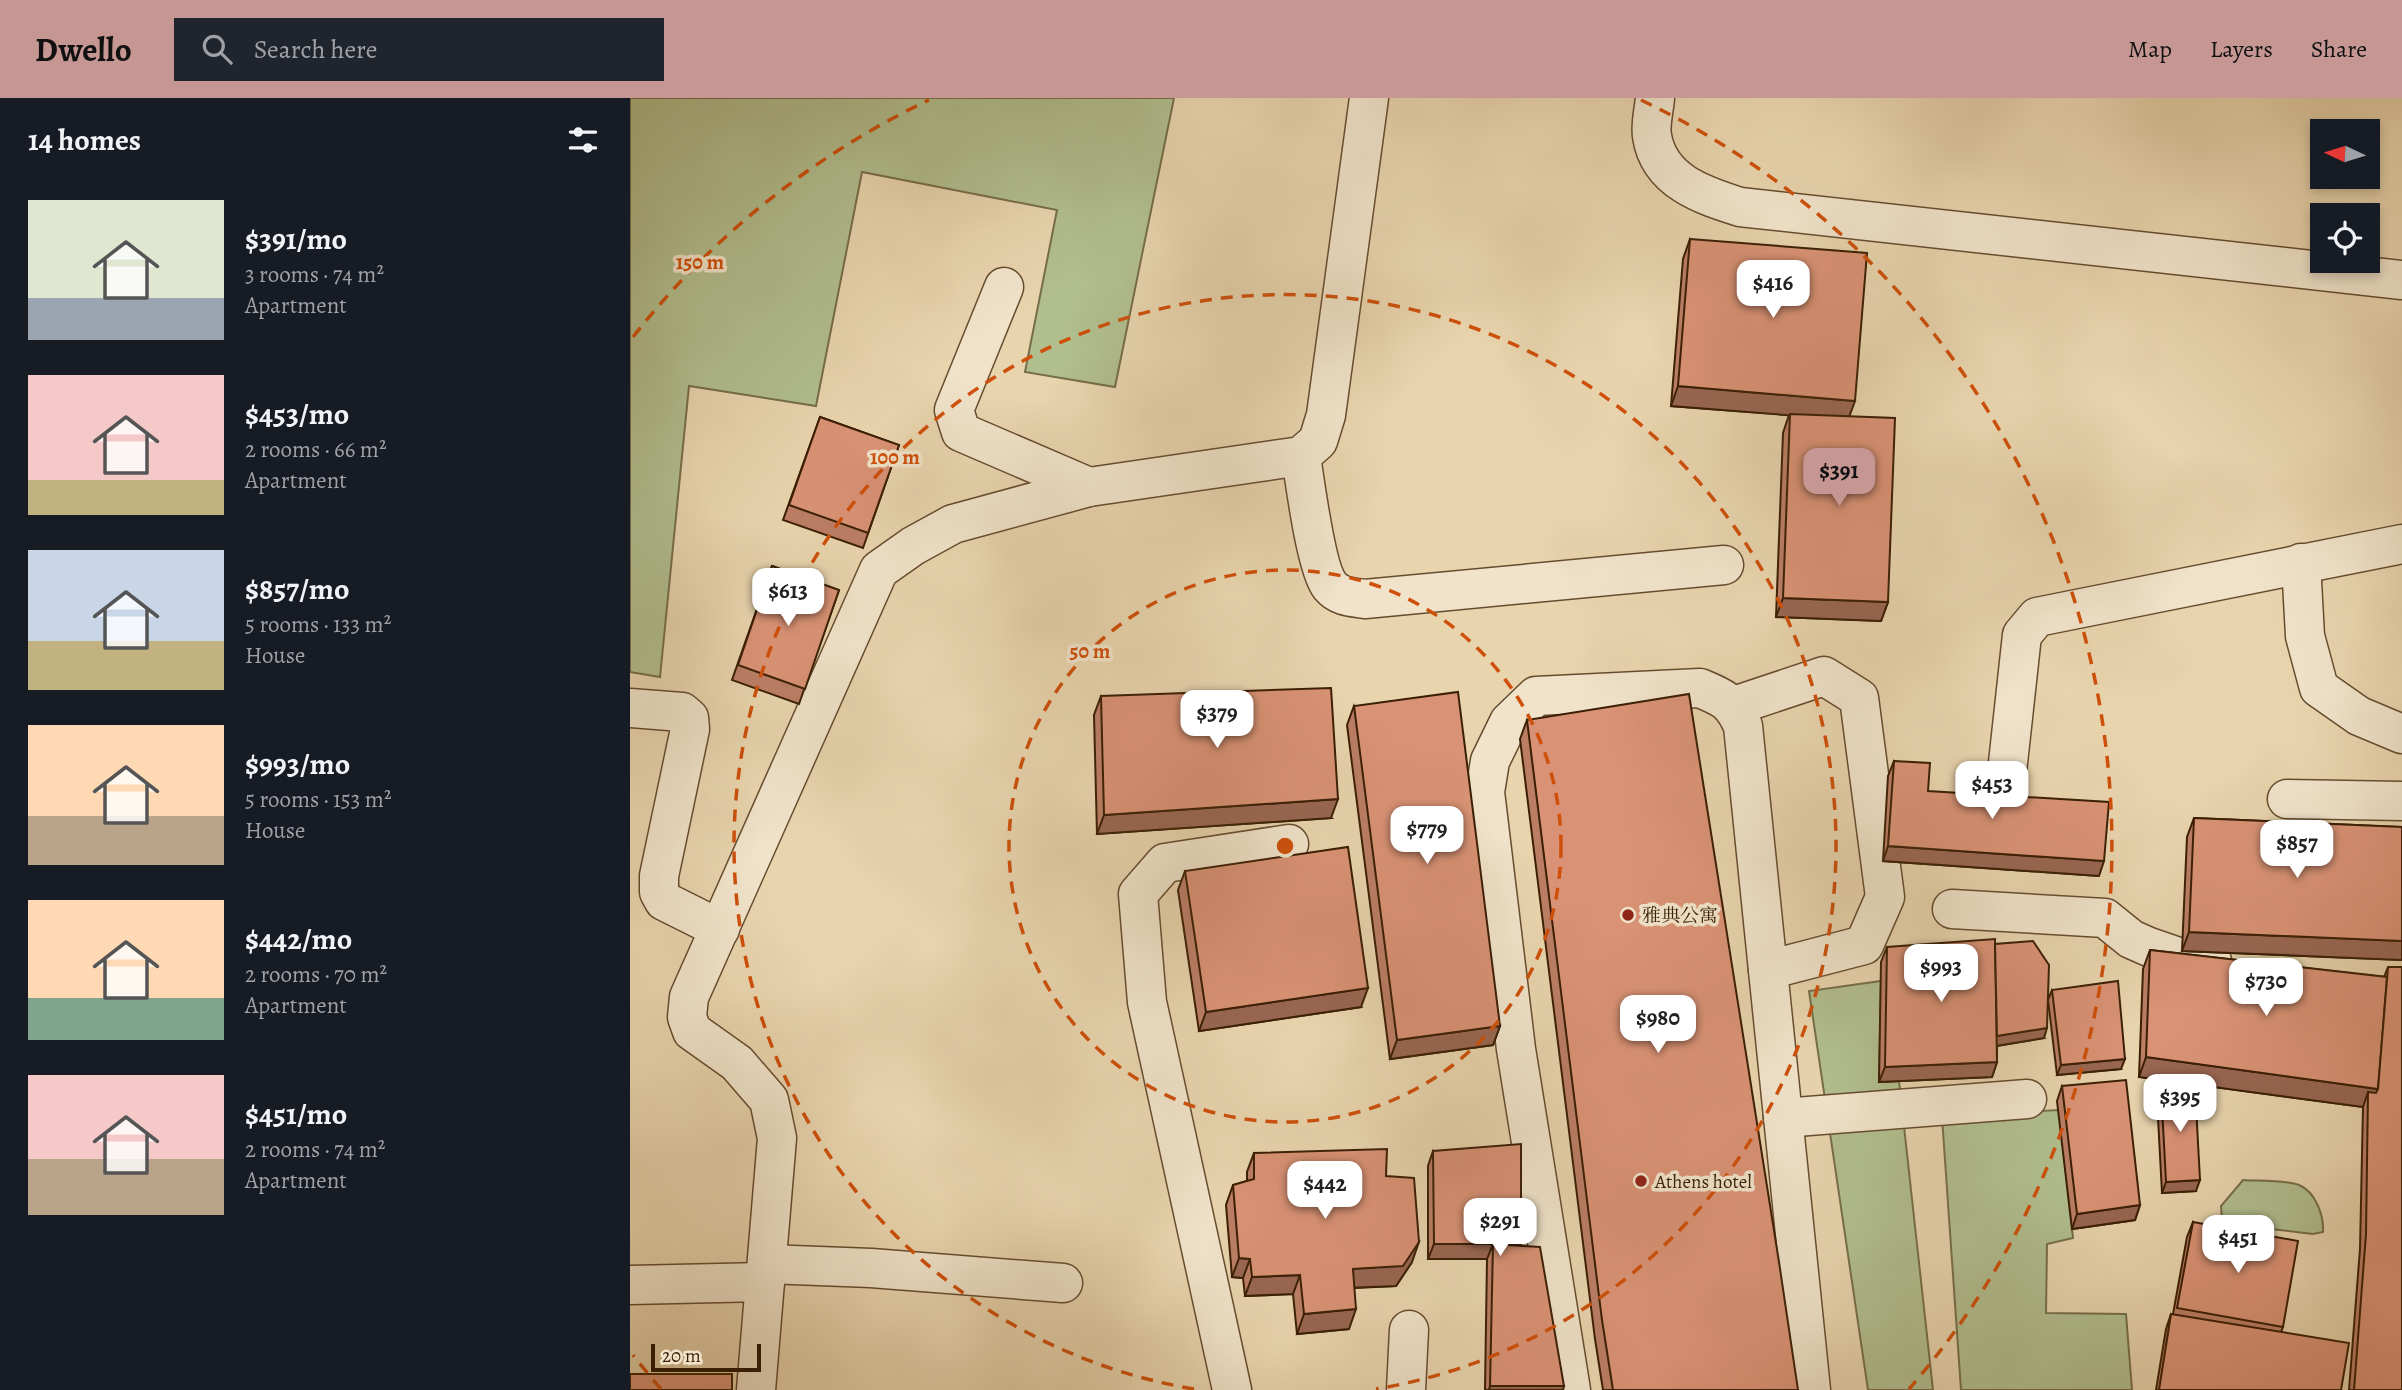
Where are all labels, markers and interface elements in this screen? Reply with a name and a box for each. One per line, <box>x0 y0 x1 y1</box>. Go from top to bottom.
search box <box>174 18 664 81</box>
text: Dwello <box>35 27 132 72</box>
icon: search <box>198 30 236 68</box>
text: Search here <box>254 32 377 67</box>
text: Map <box>2128 33 2172 65</box>
text: Layers <box>2210 33 2273 65</box>
text: Share <box>2311 33 2367 65</box>
north arrow <box>2310 119 2380 189</box>
map controls <box>2310 119 2380 273</box>
text: 14 homes <box>28 120 141 160</box>
icon: filters <box>564 121 602 159</box>
button: locate <box>2310 203 2380 273</box>
text: $391/mo <box>245 219 347 259</box>
icon: home <box>84 228 168 312</box>
text: 150 m <box>676 248 725 276</box>
text: 3 rooms · 74 m² <box>245 259 384 290</box>
pin: $416 <box>1732 260 1814 320</box>
text: $416 <box>1753 267 1793 298</box>
text: Apartment <box>245 290 347 321</box>
text: $453/mo <box>245 394 349 434</box>
icon: home <box>84 403 168 487</box>
text: 2 rooms · 66 m² <box>245 434 387 465</box>
text: 100 m <box>870 443 920 471</box>
pin: $391 <box>1798 448 1880 508</box>
text: $391 <box>1819 455 1859 486</box>
text: Apartment <box>245 465 347 496</box>
pin: $613 <box>747 568 829 628</box>
text: $857/mo <box>245 569 350 609</box>
text: $613 <box>768 575 808 606</box>
icon: home <box>84 578 168 662</box>
text: 5 rooms · 133 m² <box>245 609 391 640</box>
text: 50 m <box>1070 637 1111 665</box>
text: House <box>245 640 305 671</box>
pin: $379 <box>1176 690 1258 750</box>
text: $379 <box>1196 697 1238 728</box>
text: $993/mo <box>245 744 350 784</box>
icon: home <box>84 753 168 837</box>
pin: $453 <box>1951 762 2033 821</box>
text: $453 <box>1971 768 2013 799</box>
text: 5 rooms · 153 m² <box>245 784 392 815</box>
pin: $779 <box>1386 806 1468 866</box>
text: $779 <box>1406 813 1448 844</box>
text: House <box>245 815 305 846</box>
pin: $857 <box>2256 820 2338 880</box>
text: $857 <box>2276 827 2318 858</box>
centre of rings <box>1273 834 1297 858</box>
place label: 雅典公寓 <box>1642 903 1718 929</box>
marker: 雅典公寓 <box>1620 907 1636 923</box>
text: $442/mo <box>245 919 352 959</box>
icon: home <box>84 928 168 1012</box>
pin: $993 <box>1900 944 1982 1004</box>
text: $993 <box>1920 951 1962 982</box>
pin: $730 <box>2225 958 2307 1018</box>
text: 2 rooms · 70 m² <box>245 959 387 990</box>
text: $730 <box>2245 965 2287 996</box>
text: Apartment <box>245 990 347 1021</box>
pin: $980 <box>1617 996 1699 1055</box>
text: $980 <box>1636 1002 1680 1033</box>
pin: $395 <box>2139 1074 2221 1134</box>
text: $395 <box>2159 1081 2201 1112</box>
text: $451/mo <box>245 1094 347 1134</box>
icon: home <box>84 1103 168 1187</box>
text: 2 rooms · 74 m² <box>245 1134 385 1165</box>
pin: $442 <box>1284 1162 1366 1221</box>
text: Apartment <box>245 1165 347 1196</box>
text: $442 <box>1303 1168 1347 1199</box>
place label: Athens hotel <box>1654 1169 1752 1195</box>
marker: Athens hotel <box>1633 1173 1649 1189</box>
pin: $291 <box>1459 1198 1541 1258</box>
text: $291 <box>1480 1205 1520 1236</box>
pin: $451 <box>2197 1216 2279 1275</box>
text: $451 <box>2218 1222 2258 1253</box>
scale bar <box>651 1341 761 1373</box>
text: 20 m <box>662 1343 701 1369</box>

